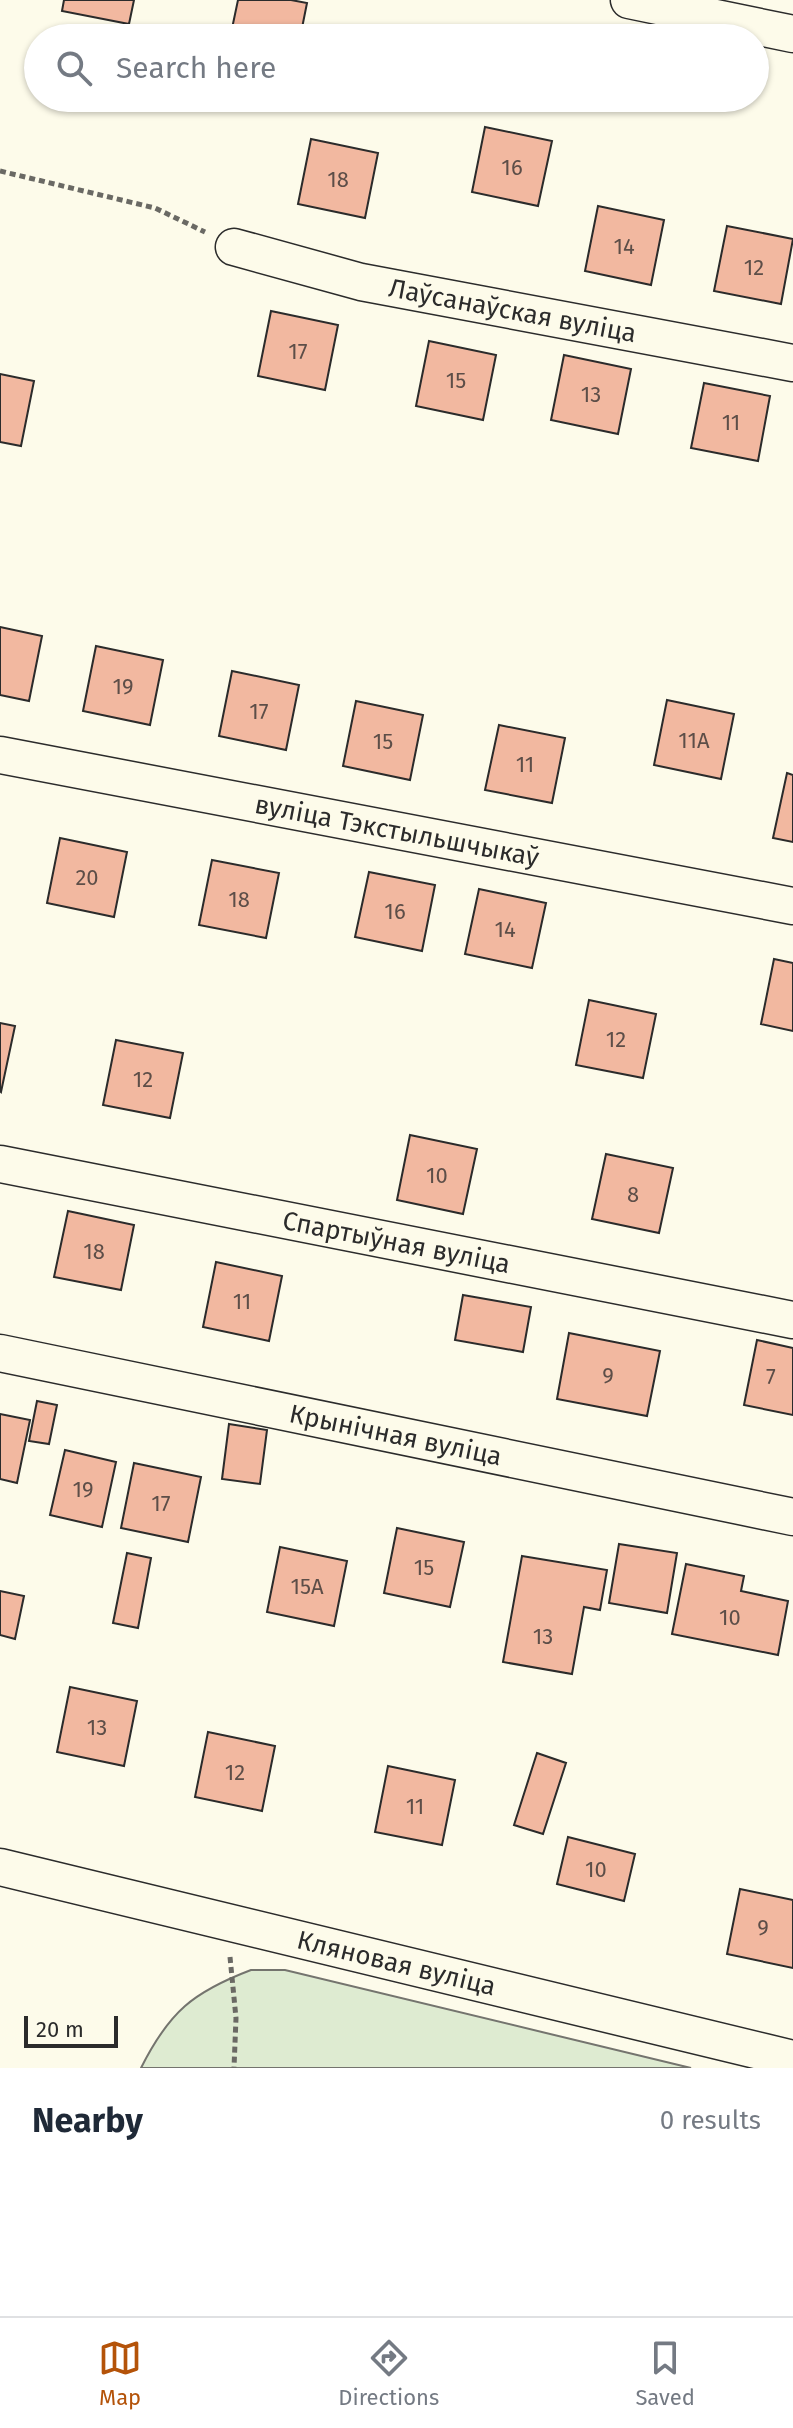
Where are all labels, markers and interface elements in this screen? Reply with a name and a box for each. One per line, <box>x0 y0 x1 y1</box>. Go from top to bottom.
search box <box>24 24 769 112</box>
icon: search <box>52 46 96 90</box>
text: Search here <box>116 50 276 86</box>
house number: 16 <box>501 154 523 181</box>
house number: 18 <box>327 166 349 193</box>
house number: 14 <box>613 233 635 260</box>
house number: 12 <box>744 254 764 281</box>
street label: Лаўсанаўская вуліца <box>386 272 639 349</box>
house number: 17 <box>288 338 308 365</box>
house number: 15 <box>446 367 466 394</box>
house number: 13 <box>581 381 601 408</box>
house number: 11 <box>722 409 740 436</box>
house number: 19 <box>112 673 134 700</box>
house number: 17 <box>249 698 269 725</box>
house number: 11А <box>678 727 710 754</box>
house number: 15 <box>373 728 393 755</box>
house number: 11 <box>516 751 534 778</box>
street label: вуліца Тэкстыльшчыкаў <box>252 788 542 873</box>
house number: 20 <box>75 864 99 891</box>
house number: 18 <box>228 886 250 913</box>
house number: 16 <box>384 898 406 925</box>
house number: 14 <box>494 916 516 943</box>
house number: 12 <box>606 1026 626 1053</box>
house number: 12 <box>133 1066 153 1093</box>
house number: 10 <box>426 1162 448 1189</box>
house number: 8 <box>627 1181 639 1208</box>
street label: Спартыўная вуліца <box>280 1204 513 1280</box>
house number: 18 <box>83 1238 105 1265</box>
house number: 11 <box>233 1288 251 1315</box>
house number: 9 <box>602 1362 614 1389</box>
house number: 7 <box>766 1363 776 1390</box>
street label: Крынічная вуліца <box>287 1398 505 1472</box>
house number: 19 <box>72 1476 94 1503</box>
house number: 17 <box>151 1490 171 1517</box>
house number: 15 <box>414 1554 434 1581</box>
house number: 15А <box>290 1573 324 1600</box>
house number: 10 <box>719 1604 741 1631</box>
house number: 13 <box>533 1623 553 1650</box>
house number: 13 <box>87 1714 107 1741</box>
house number: 12 <box>225 1759 245 1786</box>
house number: 11 <box>406 1793 424 1820</box>
house number: 10 <box>585 1856 607 1883</box>
house number: 9 <box>757 1914 769 1941</box>
street label: Кляновая вуліца <box>294 1924 499 2002</box>
scale bar <box>24 2012 118 2048</box>
text: 20 m <box>36 2016 84 2043</box>
text: Nearby <box>32 2100 143 2141</box>
text: 0 results <box>660 2105 761 2136</box>
tab: Map <box>98 2336 142 2411</box>
tab: Directions <box>338 2336 439 2411</box>
tab: Saved <box>635 2336 695 2411</box>

